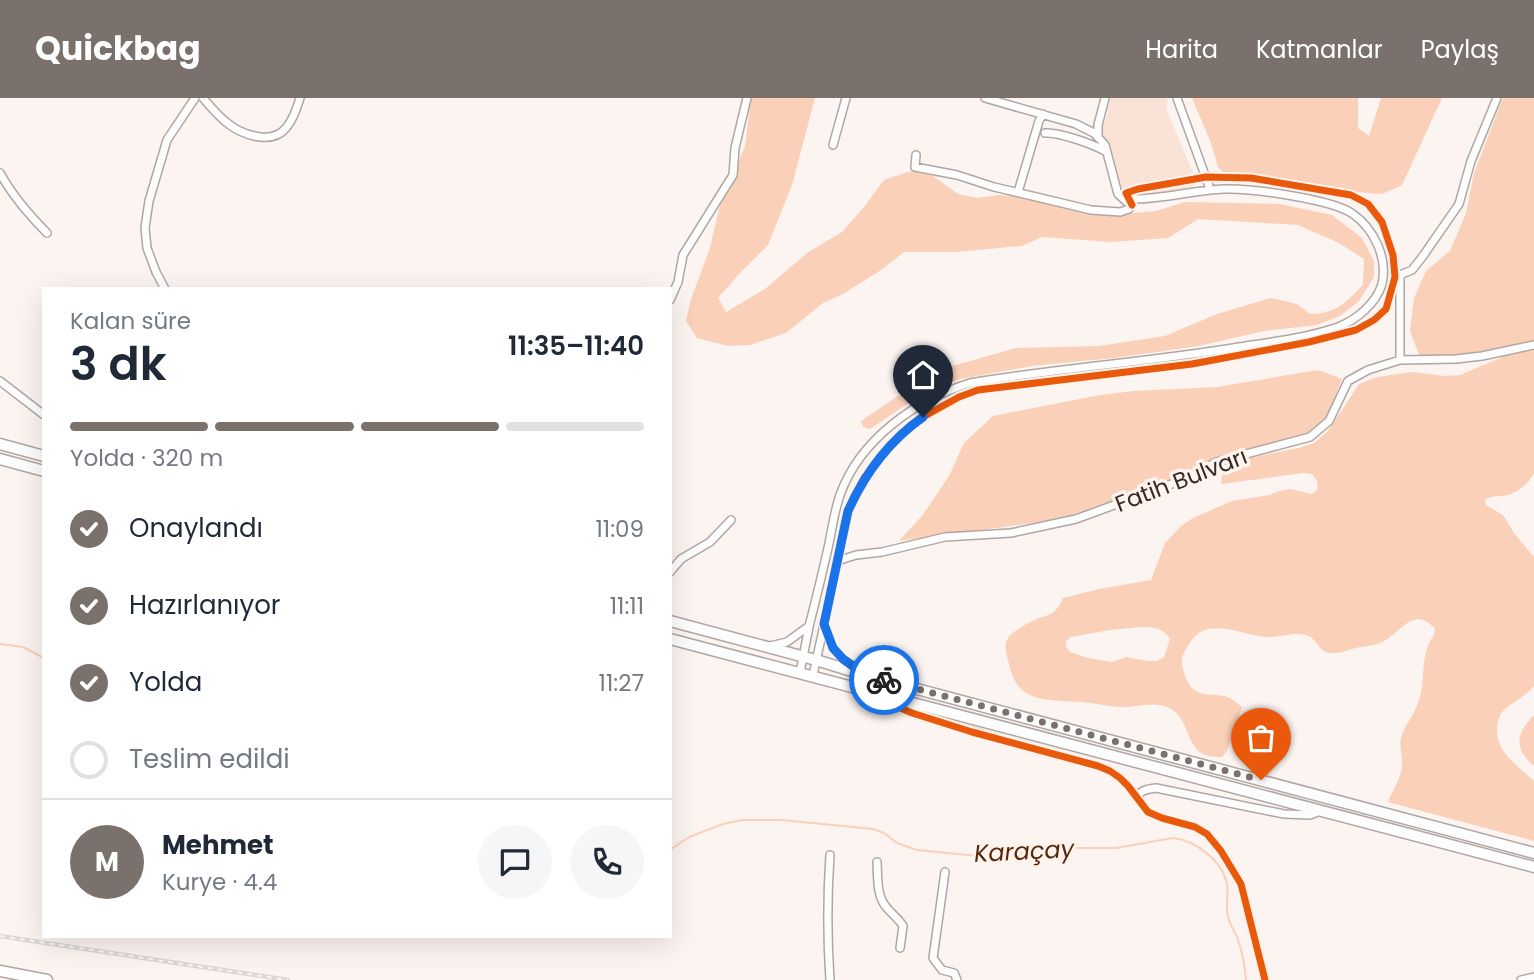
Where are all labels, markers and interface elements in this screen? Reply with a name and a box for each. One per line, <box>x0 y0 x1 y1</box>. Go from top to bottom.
text: Quickbag <box>35 25 201 72</box>
text: Harita <box>1145 33 1218 66</box>
text: Katmanlar <box>1256 33 1383 66</box>
text: Paylaş <box>1421 33 1499 66</box>
text: Kalan süre <box>70 305 191 337</box>
text: 11:35–11:40 <box>508 328 644 364</box>
text: 3 dk <box>70 332 167 396</box>
pin <box>893 345 953 417</box>
icon: home <box>904 356 942 394</box>
street label: Fatih Bulvarı <box>1110 440 1252 520</box>
text: Yolda · 320 m <box>70 442 223 474</box>
icon: check <box>70 510 108 548</box>
text: Onaylandı <box>129 510 263 546</box>
text: 11:09 <box>595 513 644 545</box>
icon: check <box>70 587 108 625</box>
text: Hazırlanıyor <box>129 587 280 623</box>
text: 11:11 <box>610 590 644 622</box>
courier <box>849 645 919 715</box>
icon: bike <box>865 661 903 699</box>
icon: check <box>70 664 108 702</box>
text: Yolda <box>129 664 202 700</box>
text: 11:27 <box>599 667 644 699</box>
pin <box>1231 708 1291 780</box>
icon: bag <box>1242 719 1280 757</box>
text: Teslim edildi <box>129 741 290 777</box>
button: chat <box>478 825 552 899</box>
button: phone <box>570 825 644 899</box>
text: Mehmet <box>162 827 274 863</box>
water label: Karaçay <box>973 832 1076 870</box>
text: M <box>95 844 119 880</box>
text: Kurye · 4.4 <box>162 866 277 898</box>

